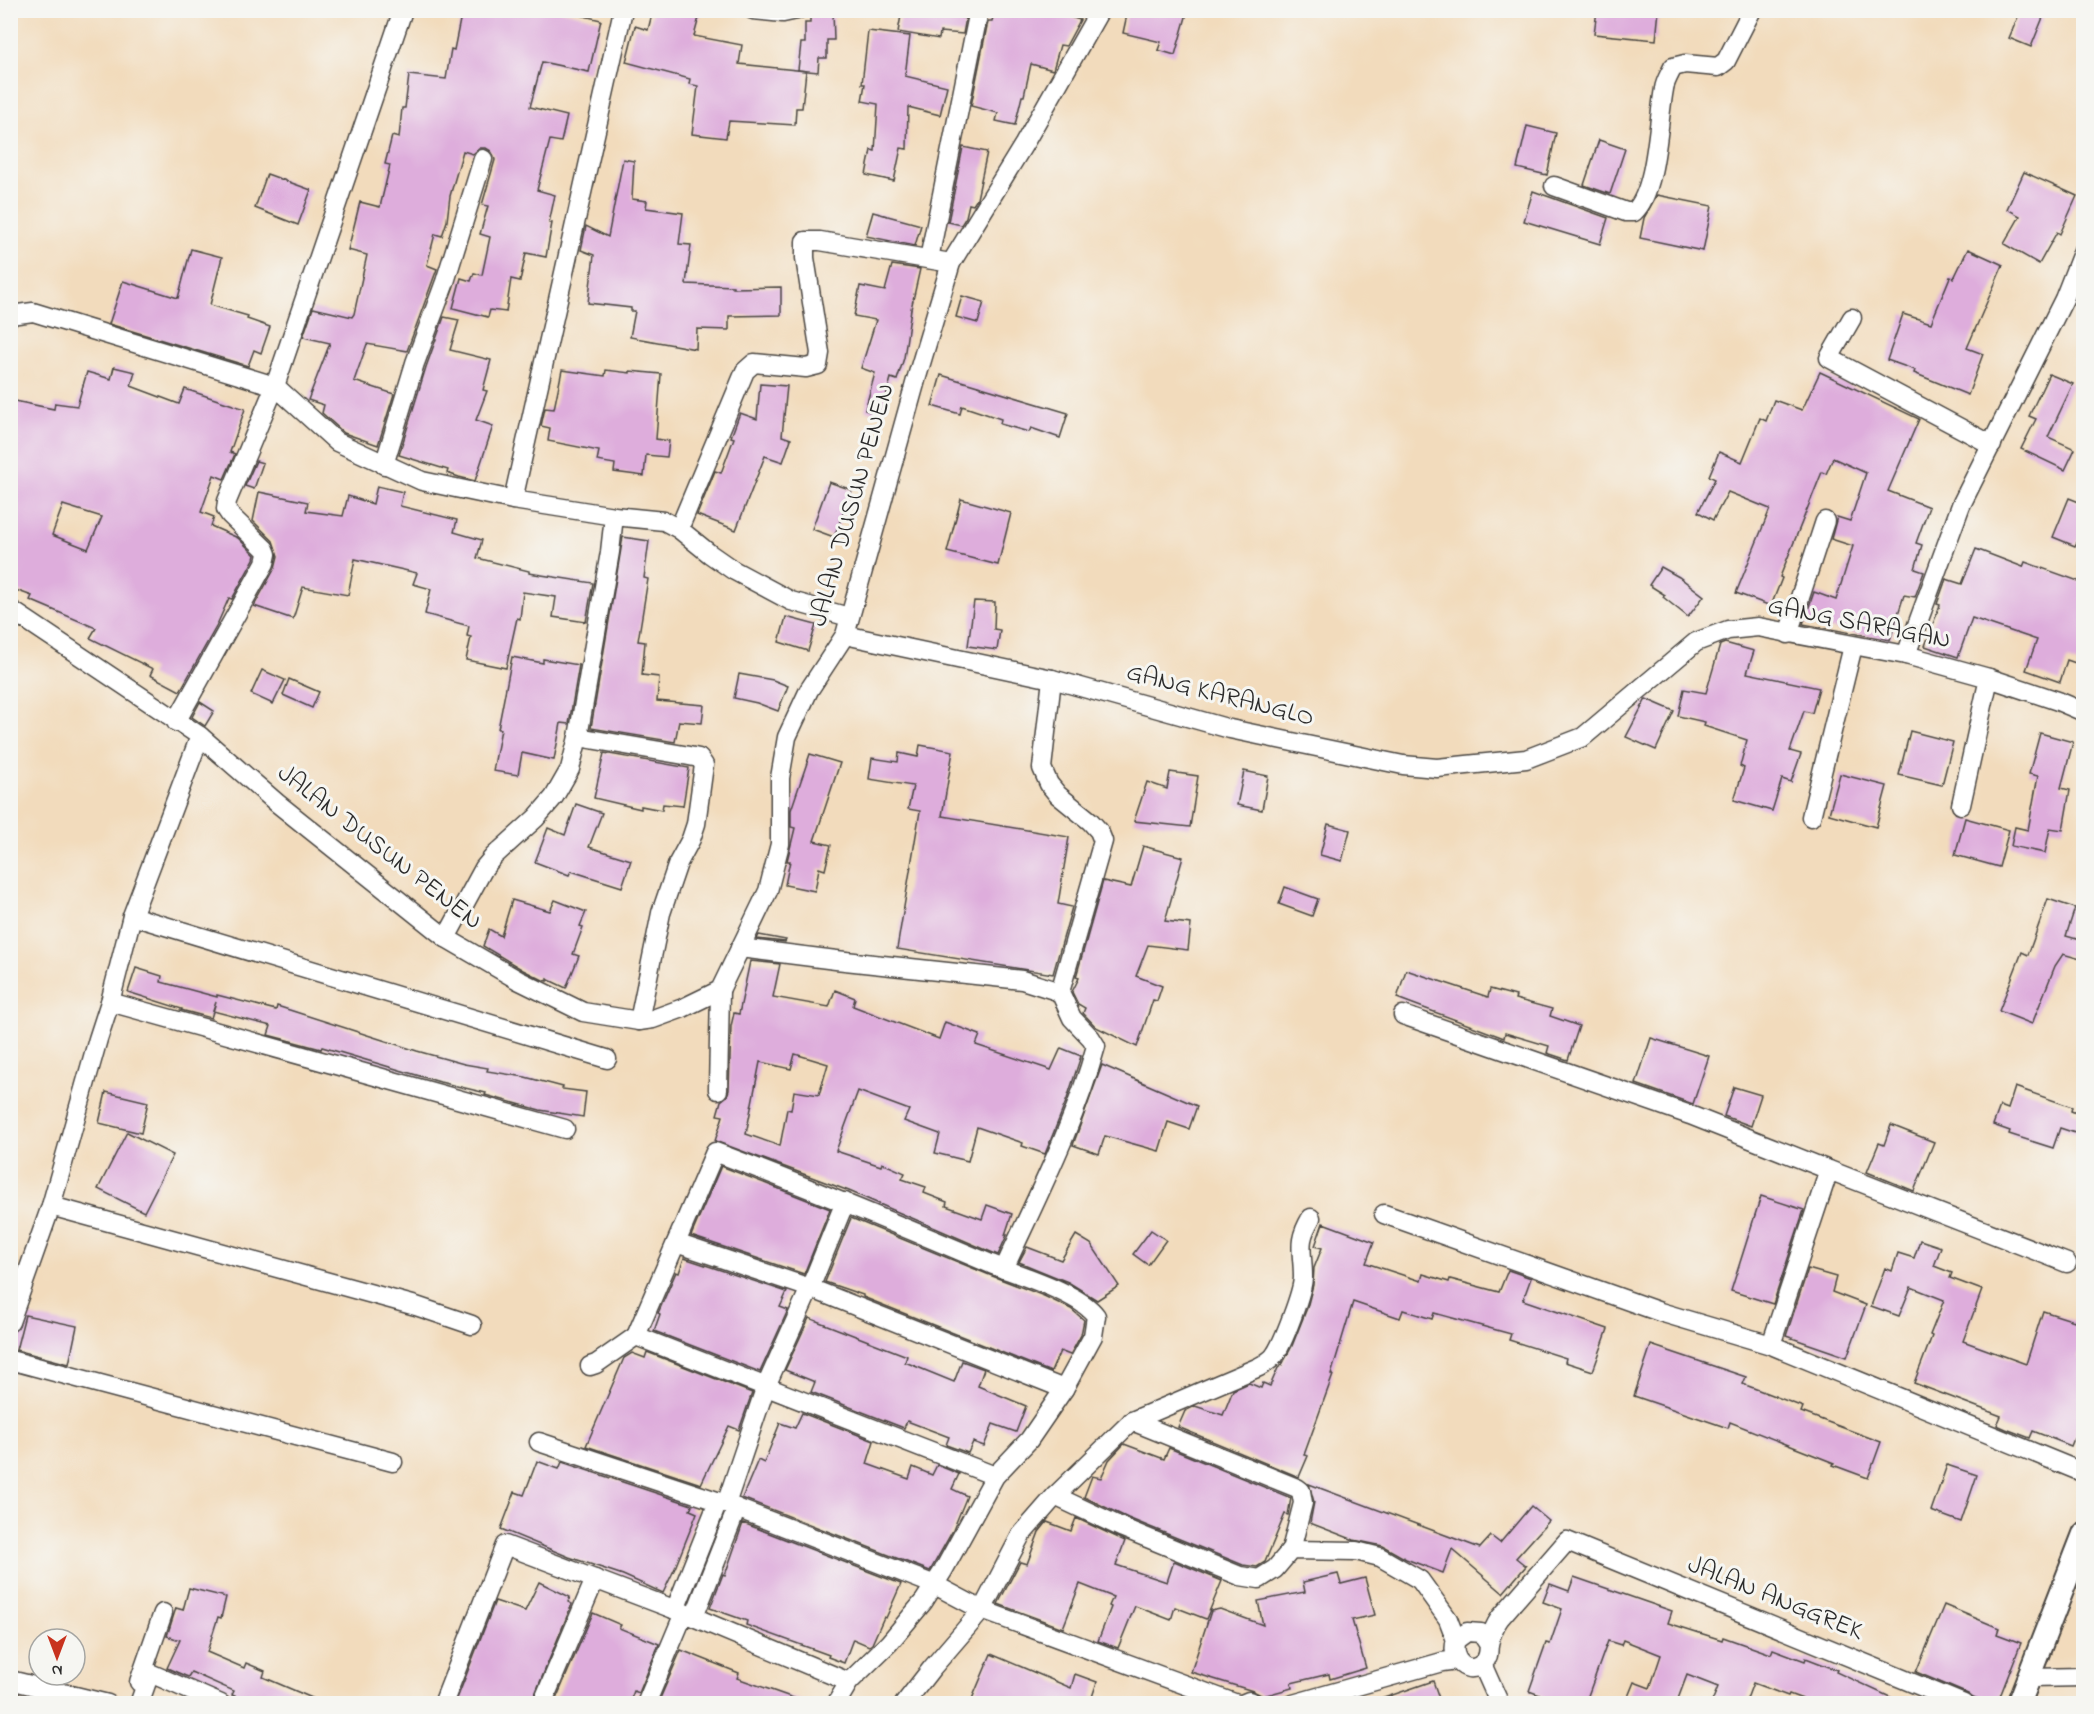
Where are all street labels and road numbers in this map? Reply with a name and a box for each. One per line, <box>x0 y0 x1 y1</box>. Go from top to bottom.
street label: JALAN DUSUN PENEN <box>800 379 906 631</box>
street label: GANG SARAGAN <box>1764 588 1954 660</box>
street label: GANG KARANGLO <box>1122 654 1318 738</box>
street label: JALAN DUSUN PENEN <box>268 756 490 940</box>
street label: JALAN ANGGREK <box>1681 1546 1869 1652</box>

